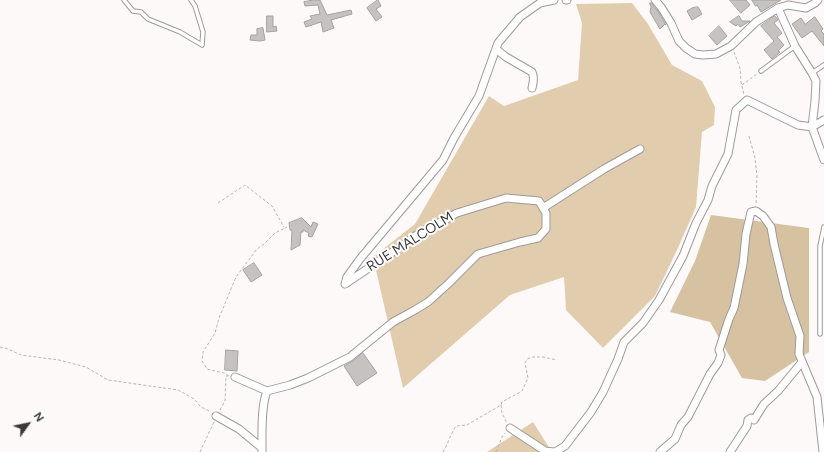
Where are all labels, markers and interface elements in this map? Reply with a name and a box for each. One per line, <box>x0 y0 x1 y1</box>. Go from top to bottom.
street label: RUE MALCOLM <box>364 209 456 275</box>
north arrow <box>8 404 48 444</box>
text: N <box>31 410 46 424</box>

